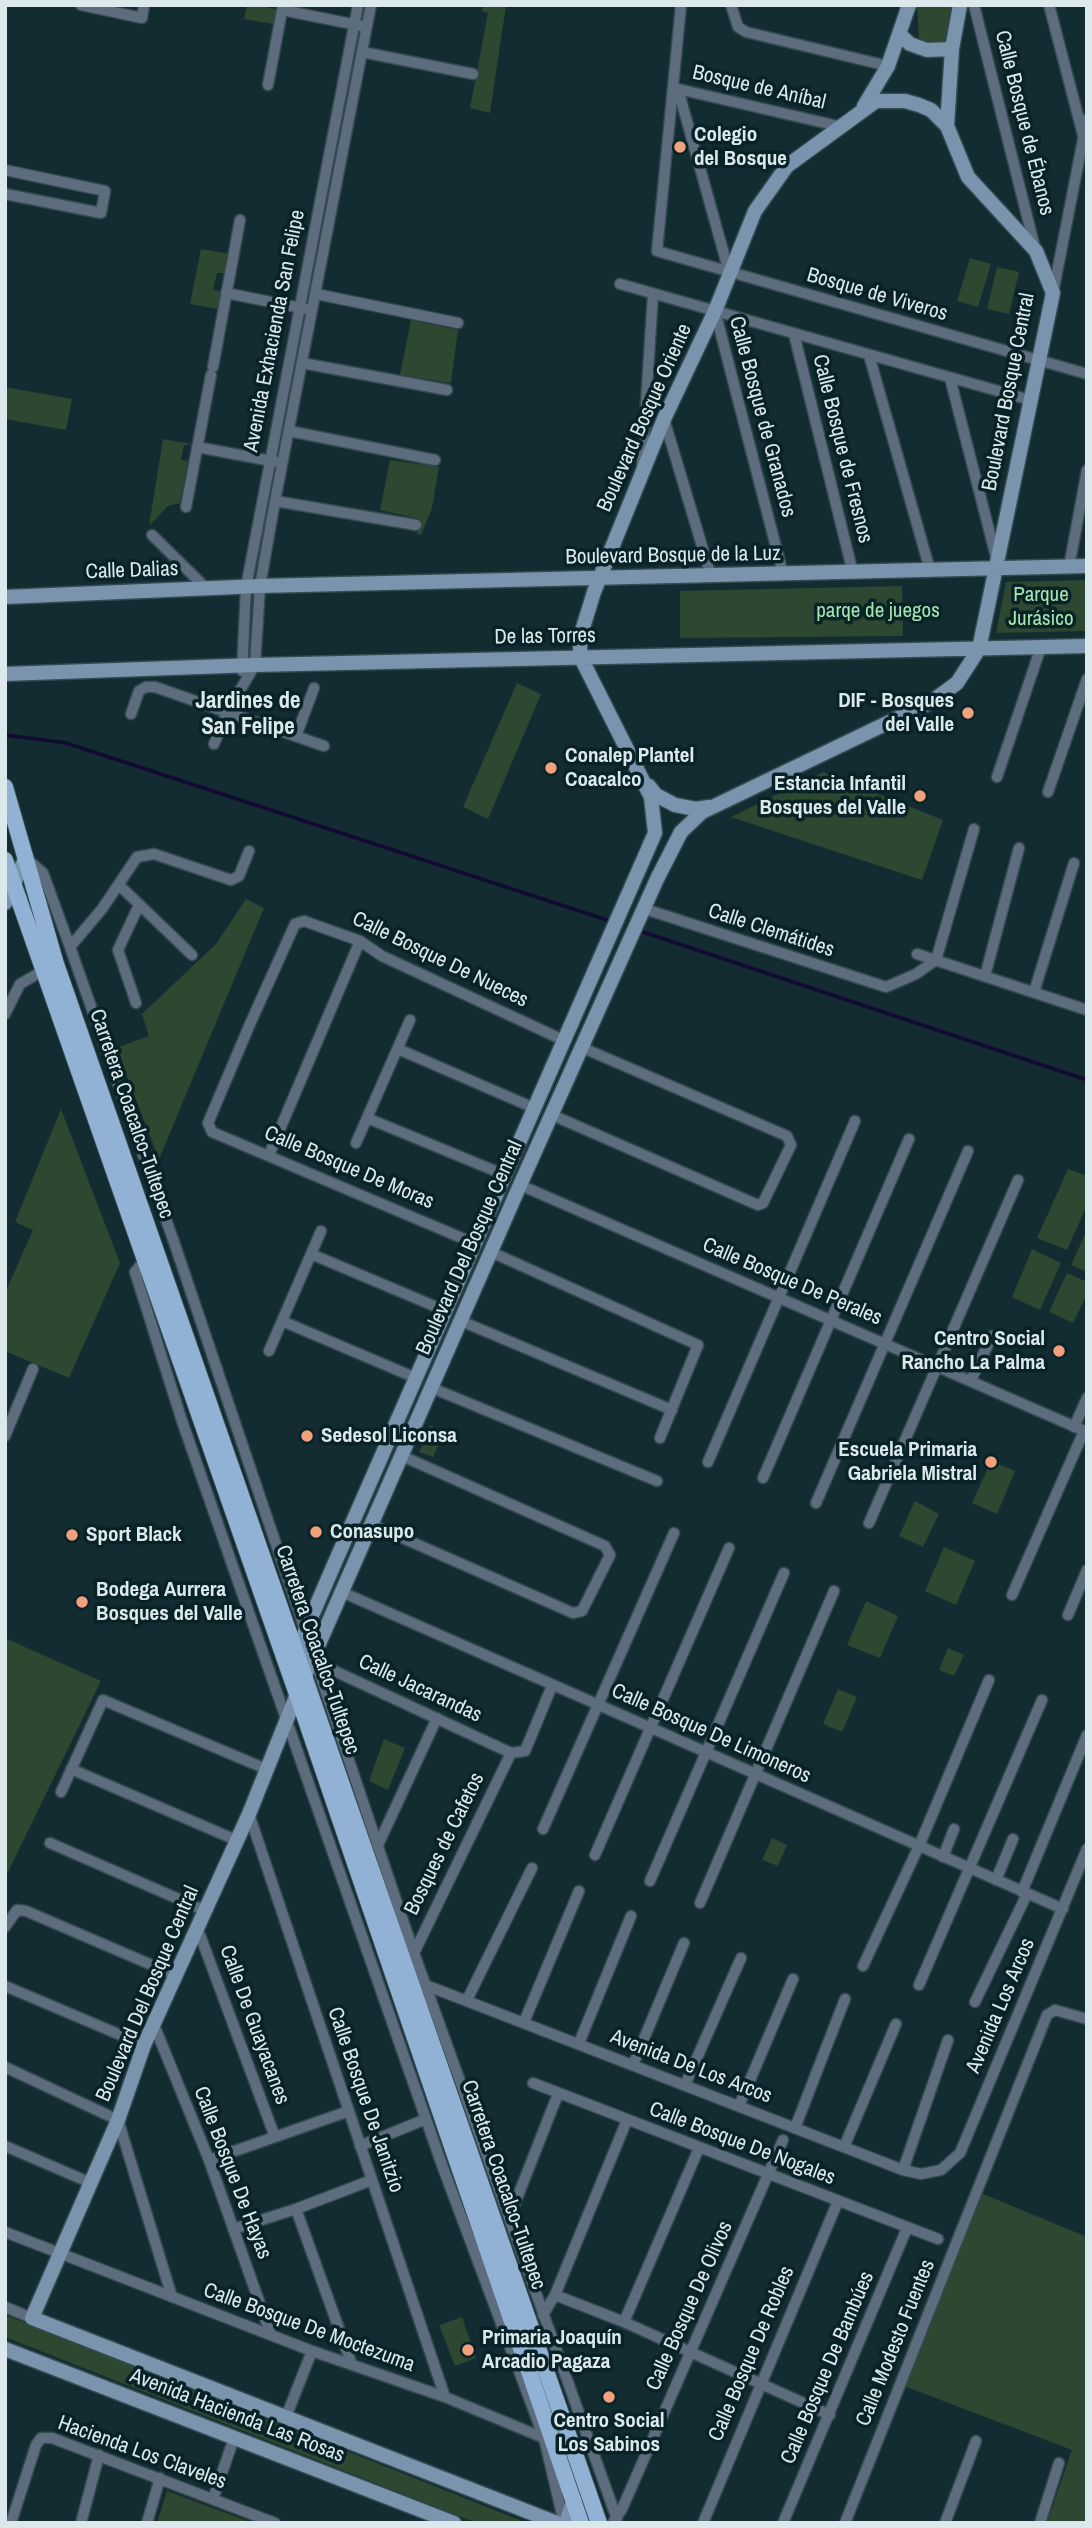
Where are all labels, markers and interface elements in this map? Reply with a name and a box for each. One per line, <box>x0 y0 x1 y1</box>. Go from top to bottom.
street label: Calle Bosque de Ébanos <box>989 28 1059 218</box>
street label: Bosque de Aníbal <box>690 60 828 116</box>
place label: Colegio del Bosque <box>694 122 787 172</box>
marker: Colegio del Bosque <box>672 139 688 155</box>
street label: Avenida Exhacienda San Felipe <box>239 208 311 454</box>
street label: Bosque de Viveros <box>804 263 950 327</box>
street label: Boulevard Bosque Central <box>977 291 1041 493</box>
street label: Calle Bosque de Granados <box>723 314 801 520</box>
street label: Boulevard Bosque Oriente <box>592 320 698 516</box>
street label: Calle Bosque de Fresnos <box>806 352 878 546</box>
street label: Boulevard Bosque de la Luz <box>565 542 781 570</box>
street label: Calle Dalias <box>85 557 179 585</box>
park label: Parque Jurásico <box>1008 582 1074 632</box>
park label: parqe de juegos <box>816 598 940 624</box>
street label: De las Torres <box>494 624 596 650</box>
district label: Jardines de San Felipe <box>196 688 300 742</box>
place label: DIF - Bosques del Valle <box>838 688 954 738</box>
marker: DIF - Bosques del Valle <box>960 705 976 721</box>
place label: Conalep Plantel Coacalco <box>565 743 694 793</box>
marker: Conalep Plantel Coacalco <box>543 760 559 776</box>
place label: Estancia Infantil Bosques del Valle <box>760 771 906 821</box>
marker: Estancia Infantil Bosques del Valle <box>912 788 928 804</box>
street label: Calle Clemátides <box>705 899 837 963</box>
street label: Calle Bosque De Nueces <box>348 907 532 1013</box>
street label: Carretera Coacalco-Tultepec <box>83 1006 179 1222</box>
street label: Calle Bosque De Moras <box>260 1121 438 1215</box>
street label: Boulevard Del Bosque Central <box>411 1137 529 1359</box>
street label: Calle Bosque De Perales <box>699 1233 885 1331</box>
place label: Centro Social Rancho La Palma <box>901 1326 1045 1376</box>
marker: Centro Social Rancho La Palma <box>1051 1343 1067 1359</box>
place label: Sedesol Liconsa <box>321 1423 457 1449</box>
marker: Sedesol Liconsa <box>299 1428 315 1444</box>
place label: Escuela Primaria Gabriela Mistral <box>838 1437 977 1487</box>
marker: Escuela Primaria Gabriela Mistral <box>983 1454 999 1470</box>
place label: Conasupo <box>330 1519 414 1545</box>
place label: Sport Black <box>86 1522 182 1548</box>
marker: Conasupo <box>308 1524 324 1540</box>
marker: Sport Black <box>64 1527 80 1543</box>
street label: Carretera Coacalco-Tultepec <box>269 1542 365 1758</box>
place label: Bodega Aurrera Bosques del Valle <box>96 1577 242 1627</box>
marker: Bodega Aurrera Bosques del Valle <box>74 1594 90 1610</box>
street label: Calle Jacarandas <box>354 1649 486 1729</box>
street label: Calle Bosque De Limoneros <box>608 1679 814 1789</box>
street label: Bosques de Cafetos <box>400 1769 490 1919</box>
street label: Boulevard Del Bosque Central <box>91 1882 205 2106</box>
street label: Avenida Los Arcos <box>961 1935 1041 2077</box>
street label: Calle De Guayacanes <box>214 1942 294 2108</box>
street label: Calle Bosque De Janitzio <box>321 2004 409 2196</box>
street label: Avenida De Los Arcos <box>607 2025 775 2109</box>
street label: Carretera Coacalco-Tultepec <box>455 2077 551 2293</box>
street label: Calle Bosque De Hayas <box>187 2083 277 2263</box>
street label: Calle Bosque De Nogales <box>645 2097 839 2191</box>
street label: Calle Bosque De Olivos <box>641 2217 739 2395</box>
street label: Calle Modesto Fuentes <box>851 2256 941 2430</box>
street label: Calle Bosque De Robles <box>704 2263 800 2445</box>
street label: Calle Bosque De Bambúes <box>776 2268 880 2468</box>
street label: Calle Bosque De Moctezuma <box>200 2278 418 2378</box>
place label: Primaria Joaquín Arcadio Pagaza <box>482 2325 622 2375</box>
marker: Primaria Joaquín Arcadio Pagaza <box>460 2342 476 2358</box>
street label: Avenida Hacienda Las Rosas <box>126 2363 348 2469</box>
marker: Centro Social Los Sabinos <box>601 2389 617 2405</box>
place label: Centro Social Los Sabinos <box>553 2408 665 2458</box>
street label: Hacienda Los Claveles <box>54 2411 230 2495</box>

